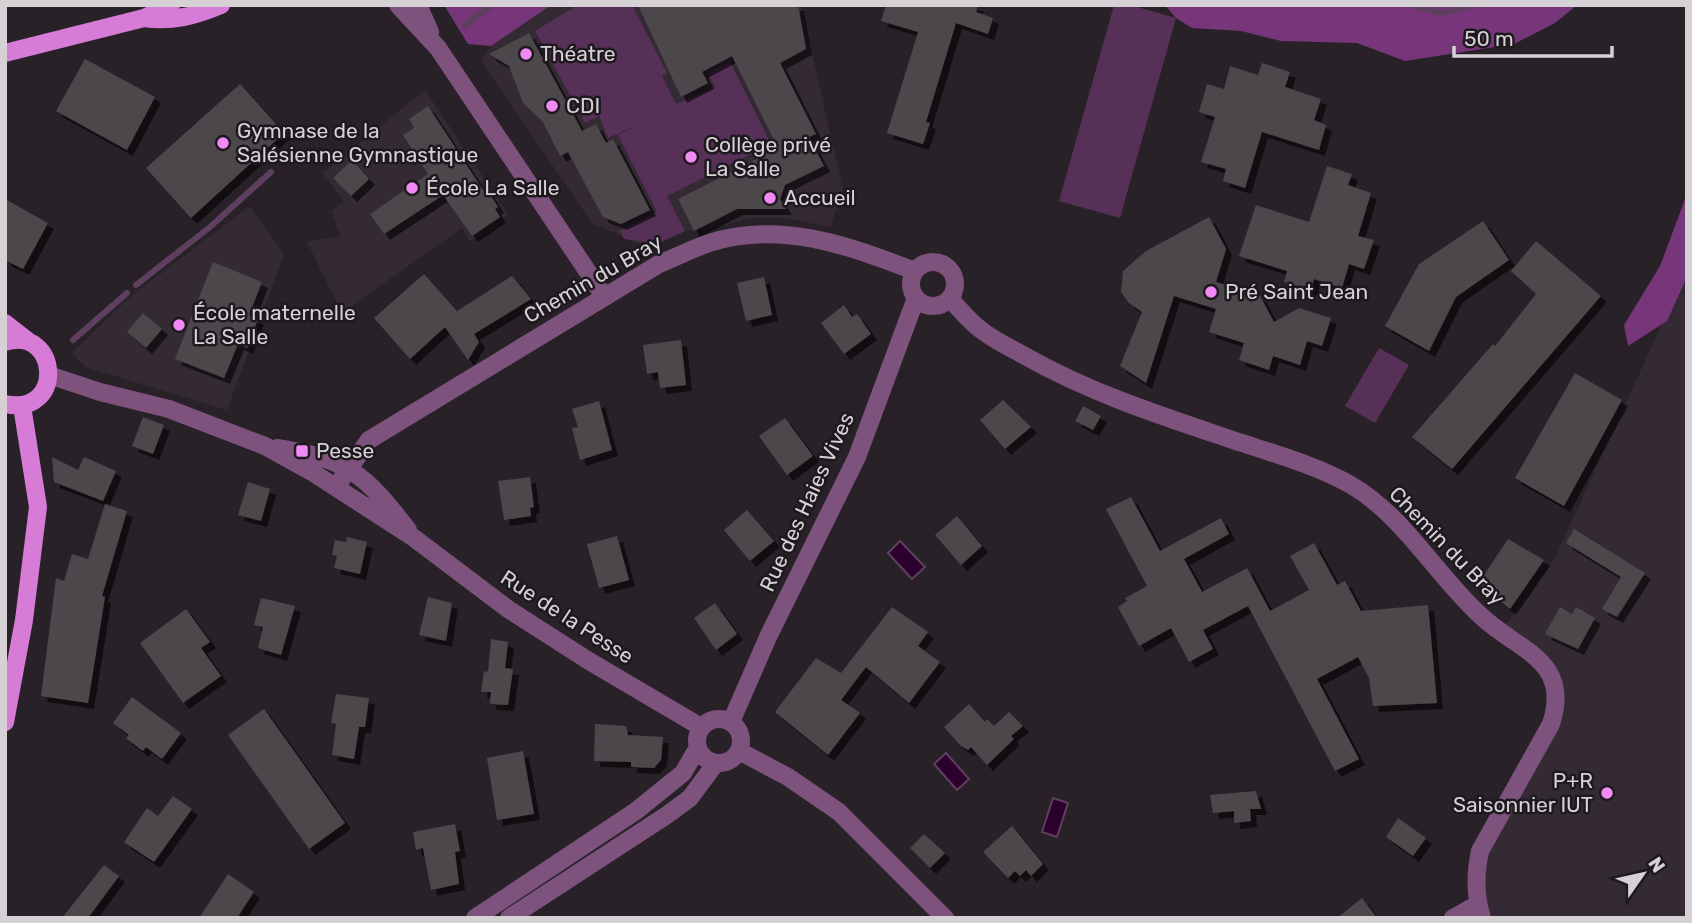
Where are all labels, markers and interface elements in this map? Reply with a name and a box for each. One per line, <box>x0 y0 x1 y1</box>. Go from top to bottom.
scale bar <box>1454 14 1612 58</box>
text: 50 m <box>1464 26 1514 51</box>
place label: Théatre <box>540 41 616 66</box>
marker: Théatre <box>518 46 534 62</box>
place label: CDI <box>566 93 600 118</box>
marker: CDI <box>544 98 560 114</box>
place label: Gymnase de la Salésienne Gymnastique <box>237 118 478 167</box>
place label: Collège privé La Salle <box>705 132 831 181</box>
marker: Gymnase de la Salésienne Gymnastique <box>215 135 231 151</box>
marker: Collège privé La Salle <box>683 149 699 165</box>
place label: École La Salle <box>426 175 559 200</box>
marker: École La Salle <box>404 180 420 196</box>
place label: Accueil <box>784 185 856 210</box>
marker: Accueil <box>762 190 778 206</box>
street label: Chemin du Bray <box>519 229 667 328</box>
place label: Pré Saint Jean <box>1225 279 1368 304</box>
marker: Pré Saint Jean <box>1203 284 1219 300</box>
place label: École maternelle La Salle <box>193 300 356 349</box>
marker: École maternelle La Salle <box>171 317 187 333</box>
street label: Rue des Haies Vives <box>754 408 859 595</box>
place label: Pesse <box>316 438 374 463</box>
marker: Pesse <box>294 443 310 459</box>
street label: Chemin du Bray <box>1384 481 1511 610</box>
street label: Rue de la Pesse <box>496 564 638 669</box>
place label: P+R Saisonnier IUT <box>1453 768 1593 817</box>
marker: P+R Saisonnier IUT <box>1599 785 1615 801</box>
north arrow <box>1608 839 1678 909</box>
text: N <box>1643 853 1670 877</box>

